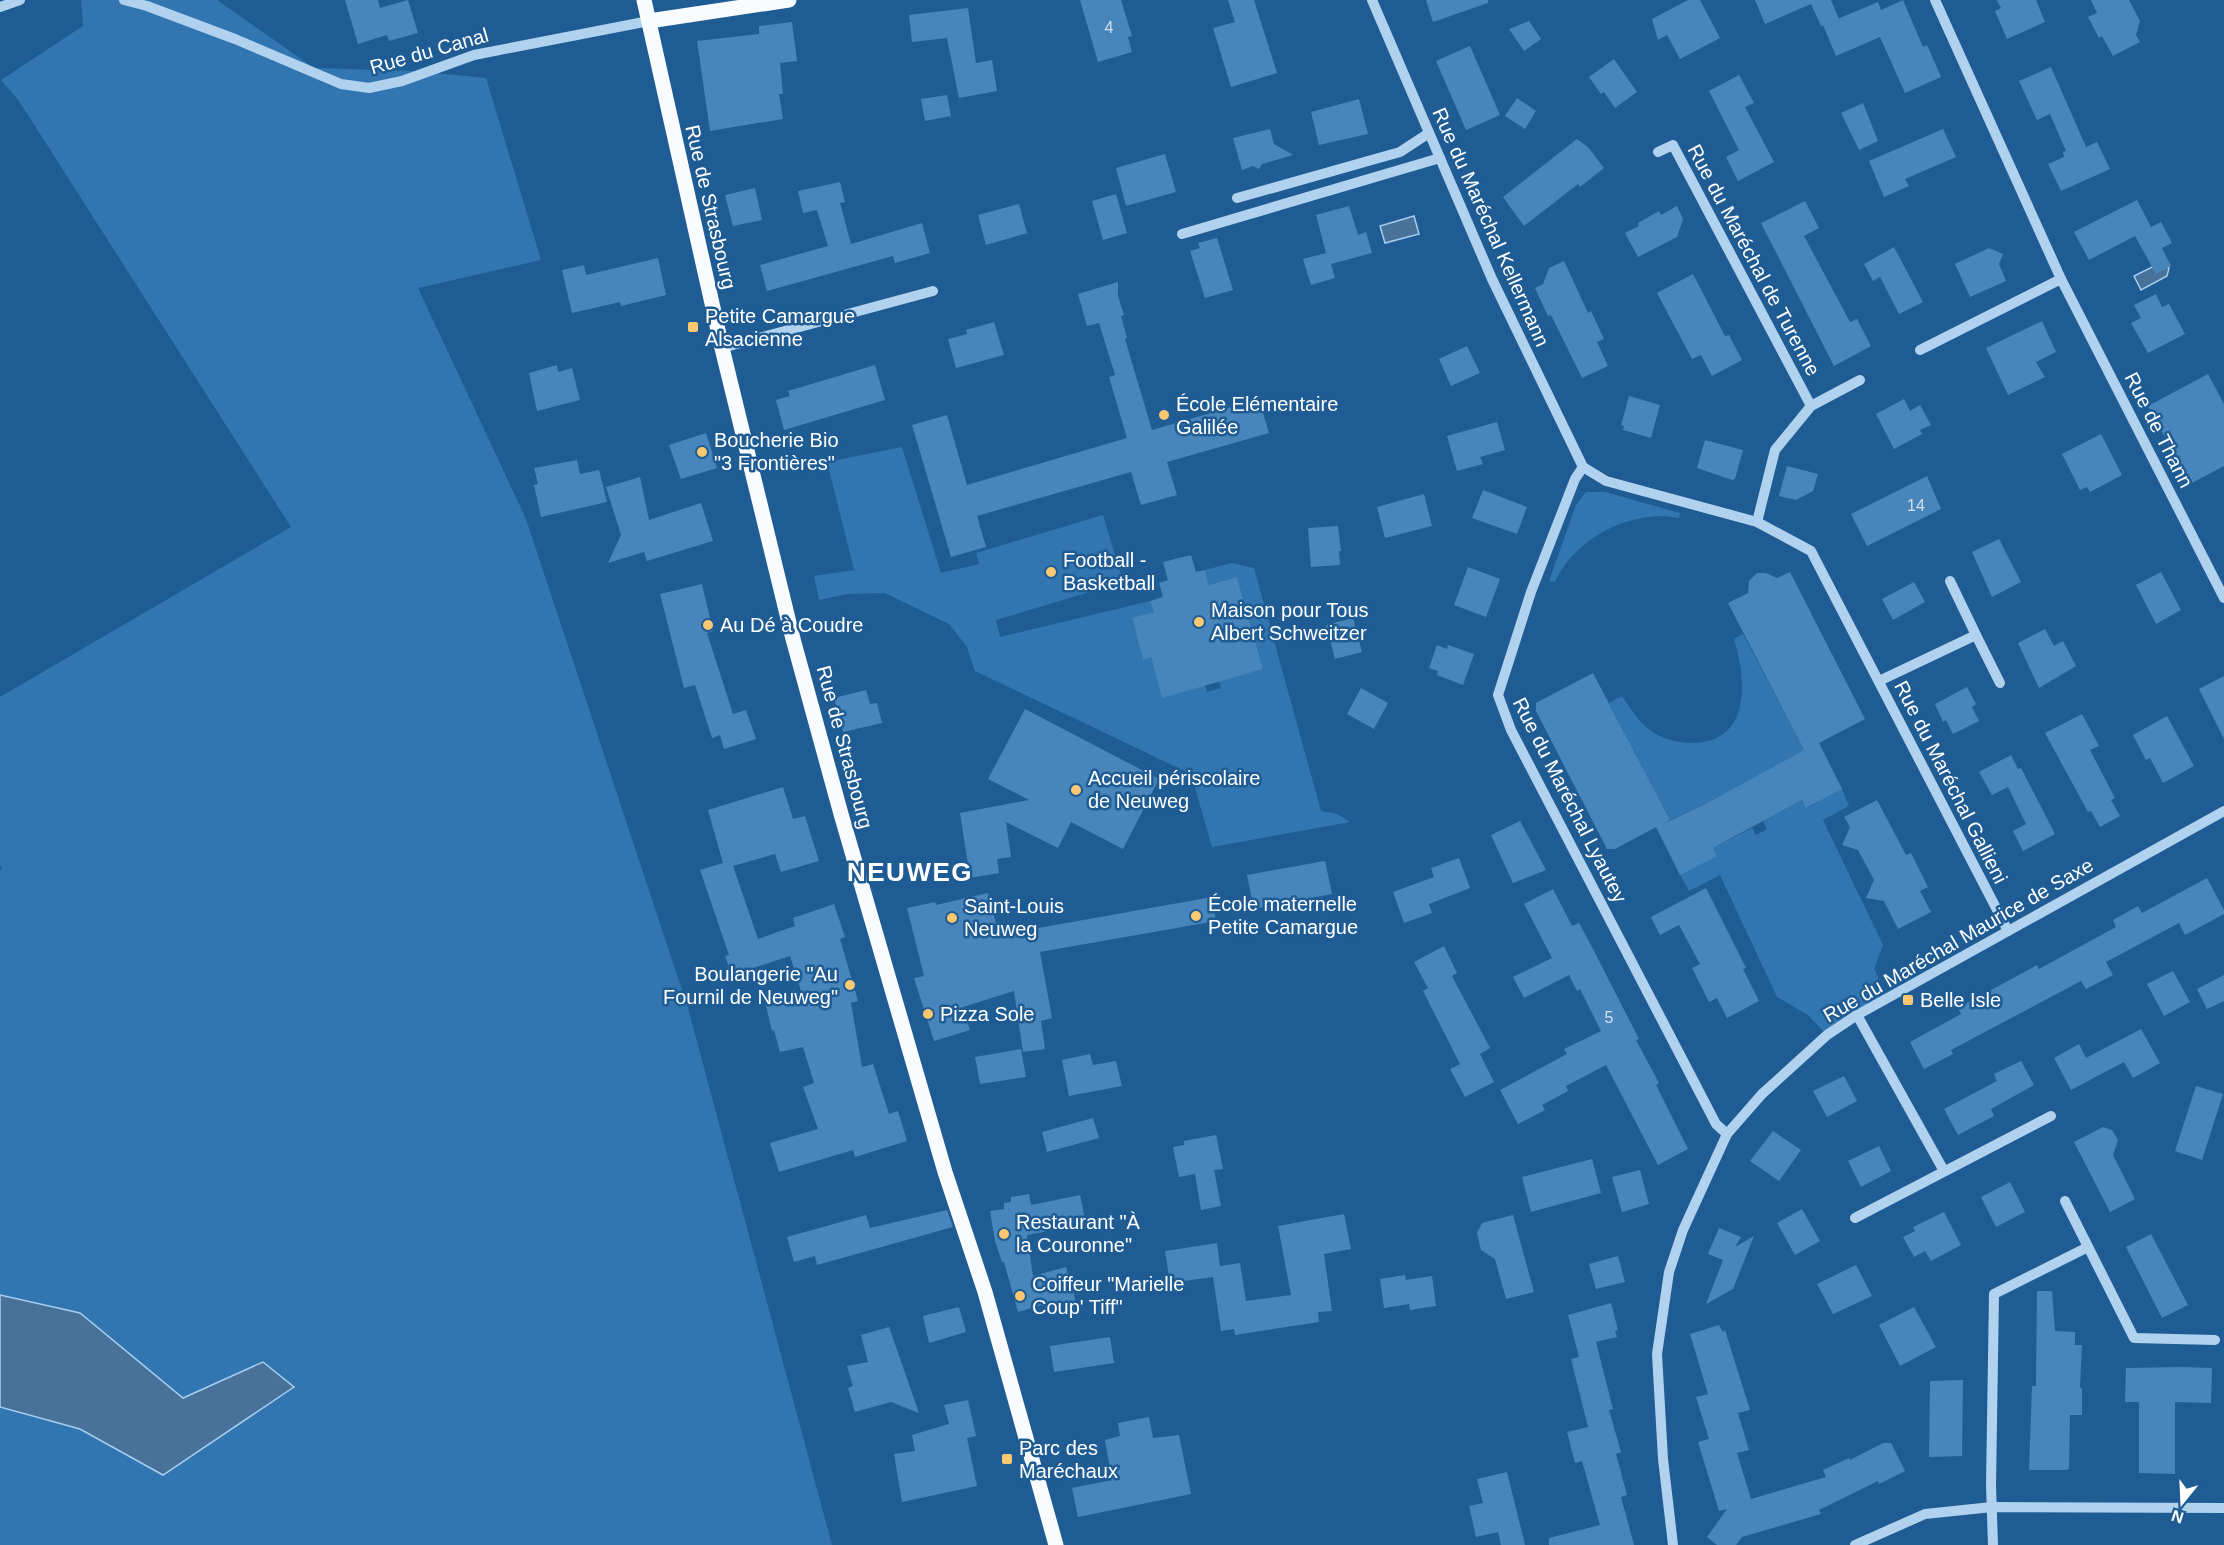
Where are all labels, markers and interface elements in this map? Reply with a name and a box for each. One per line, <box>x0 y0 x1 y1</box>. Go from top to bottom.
house number: 4 <box>1105 19 1114 36</box>
street label: Rue du Canal <box>367 24 491 78</box>
street label: Rue du Maréchal Kellermann <box>1428 104 1554 350</box>
street label: Rue de Strasbourg <box>681 123 741 291</box>
street label: Rue du Maréchal de Turenne <box>1683 140 1825 380</box>
place label: Petite Camargue Alsacienne <box>705 305 855 350</box>
marker: Petite Camargue Alsacienne <box>686 320 700 334</box>
street label: Rue de Thann <box>2121 369 2197 491</box>
place label: École Elémentaire Galilée <box>1176 393 1338 438</box>
marker: École Elémentaire Galilée <box>1157 408 1171 422</box>
place label: Boucherie Bio "3 Frontières" <box>714 429 839 474</box>
marker: Boucherie Bio "3 Frontières" <box>695 445 709 459</box>
house number: 14 <box>1907 497 1925 514</box>
place label: Football - Basketball <box>1063 549 1155 594</box>
marker: Football - Basketball <box>1044 565 1058 579</box>
place label: Maison pour Tous Albert Schweitzer <box>1211 599 1369 644</box>
place label: Au Dé à Coudre <box>720 614 863 636</box>
marker: Maison pour Tous Albert Schweitzer <box>1192 615 1206 629</box>
marker: Au Dé à Coudre <box>701 618 715 632</box>
street label: Rue de Strasbourg <box>813 663 877 831</box>
street label: Rue du Maréchal Gallieni <box>1890 677 2012 887</box>
street label: Rue du Maréchal Lyautey <box>1509 694 1631 906</box>
place label: Accueil périscolaire de Neuweg <box>1088 767 1260 812</box>
marker: Accueil périscolaire de Neuweg <box>1069 783 1083 797</box>
street label: Rue du Maréchal Maurice de Saxe <box>1819 853 2097 1027</box>
district label: NEUWEG <box>847 857 973 887</box>
place label: École maternelle Petite Camargue <box>1208 893 1358 938</box>
place label: Saint-Louis Neuweg <box>964 895 1064 940</box>
marker: École maternelle Petite Camargue <box>1189 909 1203 923</box>
marker: Saint-Louis Neuweg <box>945 911 959 925</box>
place label: Boulangerie "Au Fournil de Neuweg" <box>663 963 838 1008</box>
marker: Boulangerie "Au Fournil de Neuweg" <box>843 978 857 992</box>
place label: Belle Isle <box>1920 989 2001 1011</box>
marker: Belle Isle <box>1901 993 1915 1007</box>
place label: Pizza Sole <box>940 1003 1035 1025</box>
marker: Pizza Sole <box>921 1007 935 1021</box>
house number: 5 <box>1605 1009 1614 1026</box>
place label: Restaurant "À la Couronne" <box>1016 1211 1140 1256</box>
marker: Restaurant "À la Couronne" <box>997 1227 1011 1241</box>
place label: Coiffeur "Marielle Coup' Tiff" <box>1032 1273 1184 1318</box>
marker: Coiffeur "Marielle Coup' Tiff" <box>1013 1289 1027 1303</box>
place label: Parc des Maréchaux <box>1019 1437 1118 1482</box>
marker: Parc des Maréchaux <box>1000 1452 1014 1466</box>
north arrow <box>2152 1473 2212 1533</box>
text: N <box>2169 1507 2186 1527</box>

